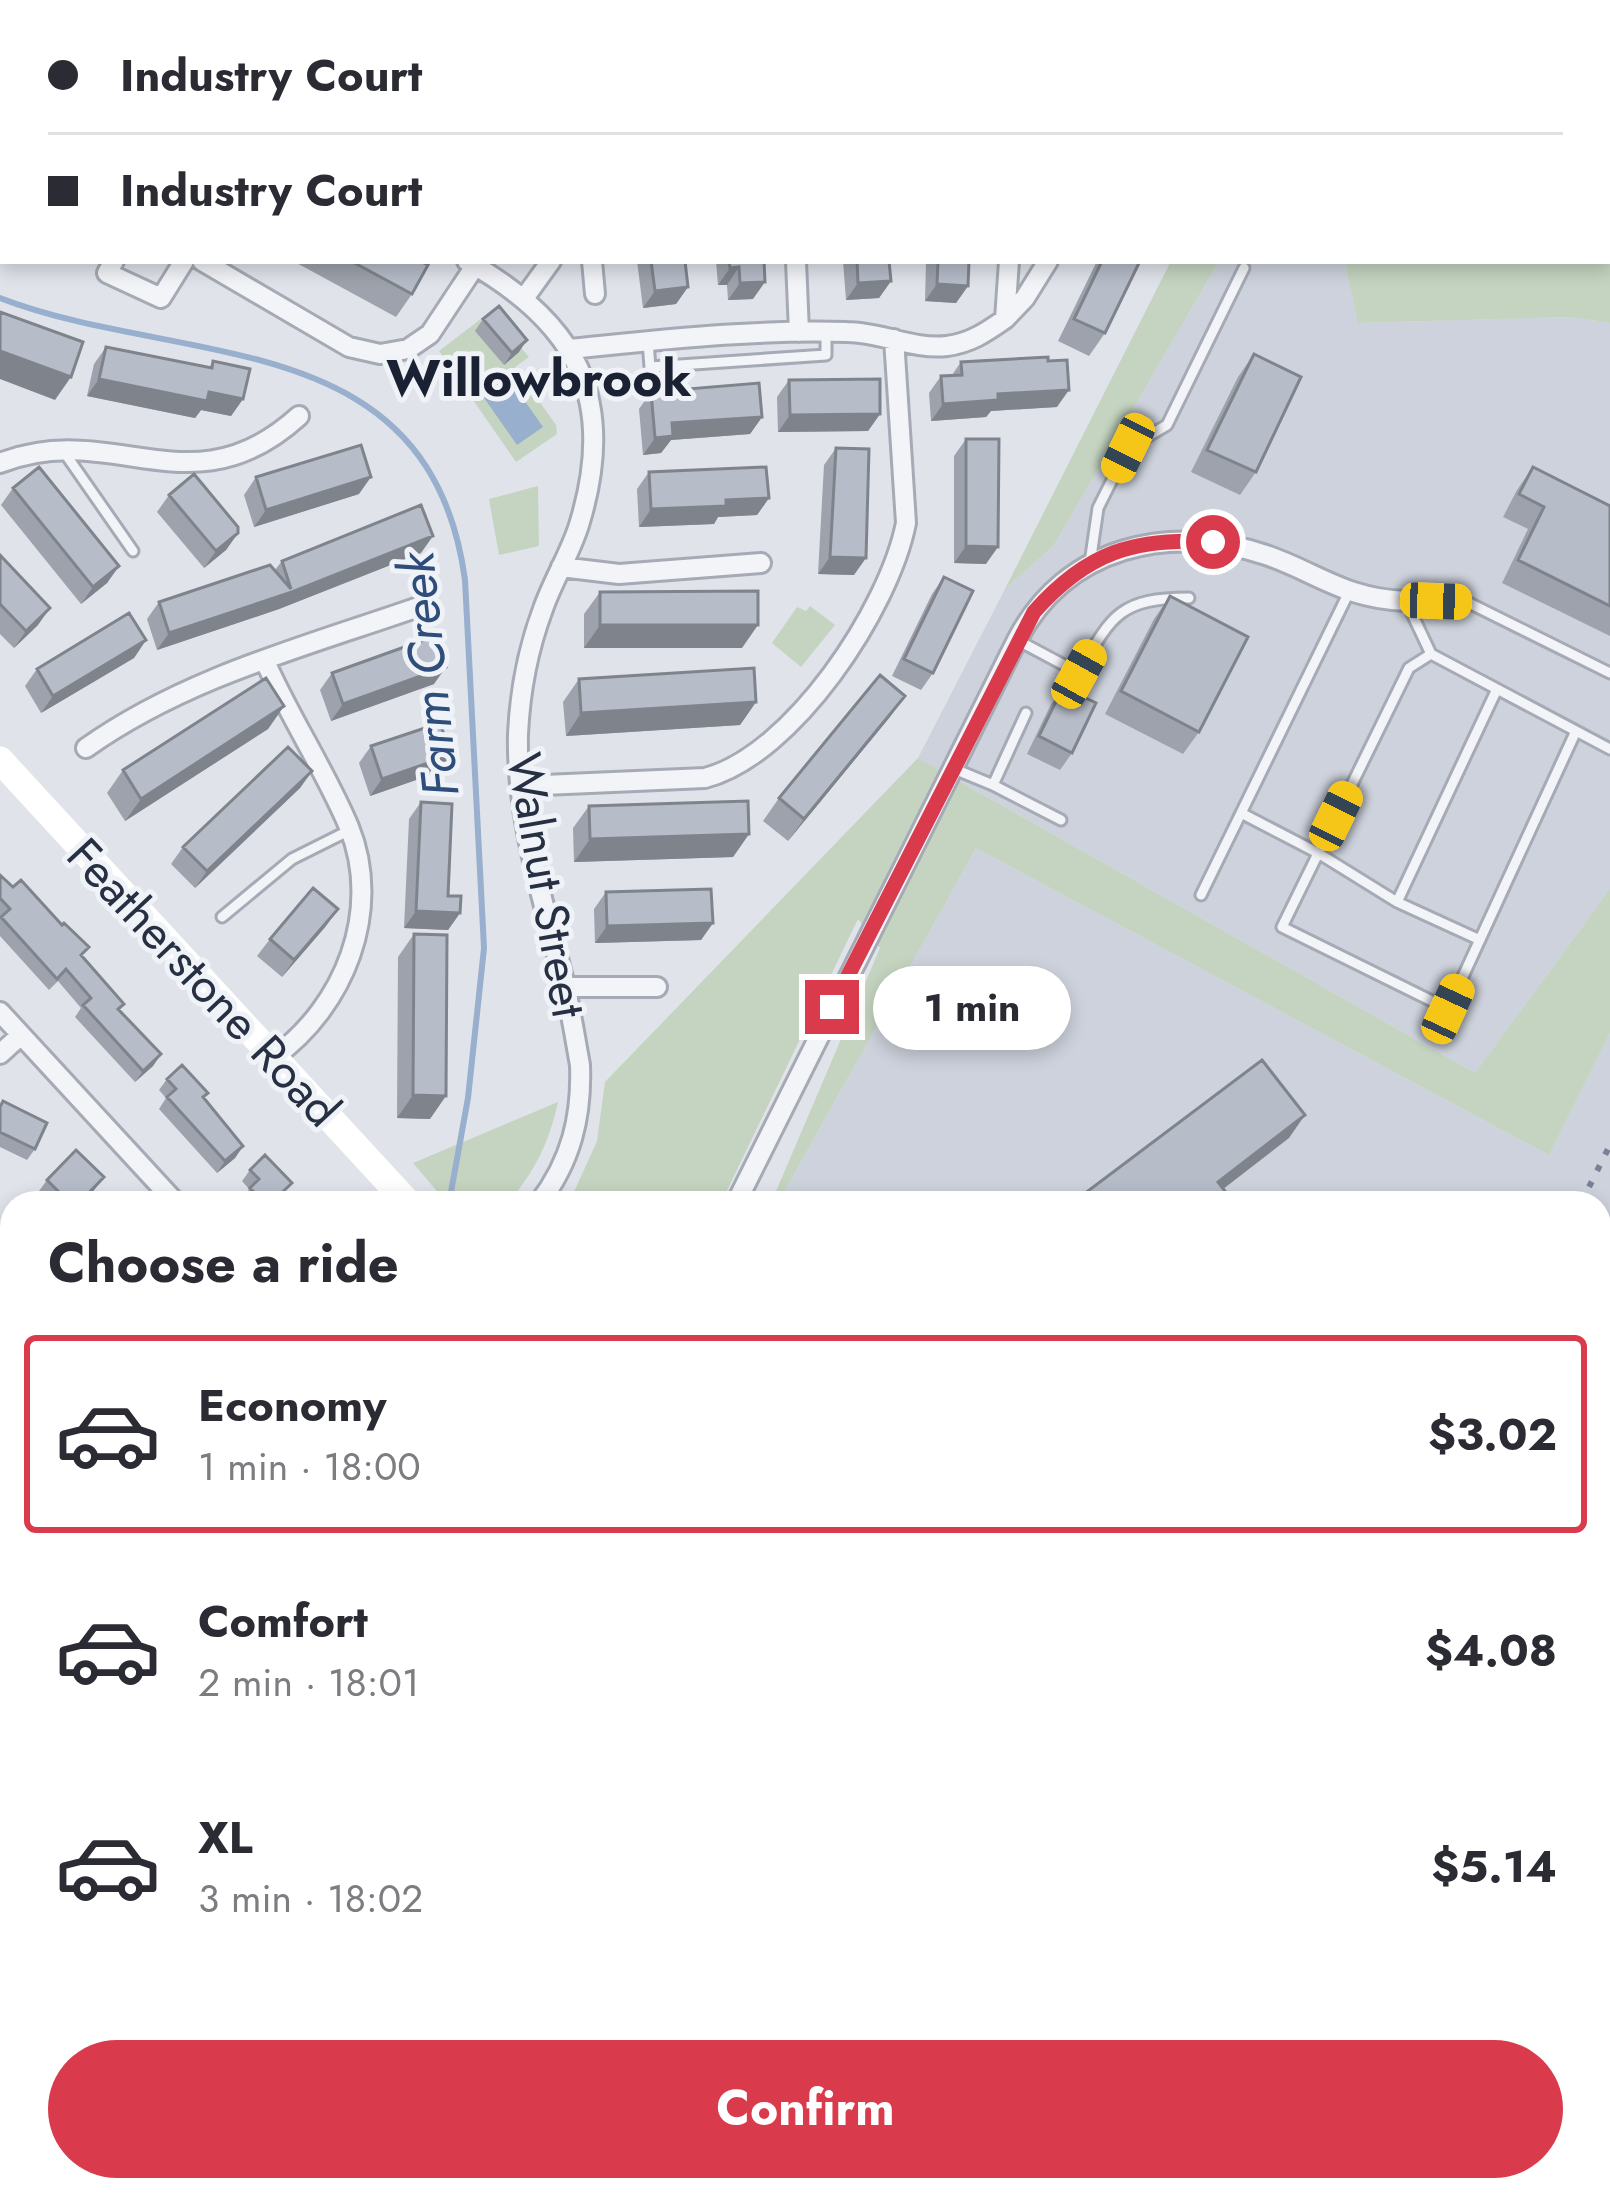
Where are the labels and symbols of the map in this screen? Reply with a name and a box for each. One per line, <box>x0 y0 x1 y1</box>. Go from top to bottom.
district label: Willowbrook <box>386 341 692 415</box>
car <box>1096 408 1160 488</box>
route start <box>1186 515 1240 569</box>
water label: Farm Creek <box>378 547 478 801</box>
car <box>1399 582 1473 620</box>
car <box>1046 634 1112 714</box>
street label: Walnut Street <box>489 747 604 1023</box>
car <box>1304 776 1368 856</box>
street label: Featherstone Road <box>51 822 356 1142</box>
callout: 1 min <box>874 965 1072 1049</box>
car <box>1416 969 1480 1049</box>
route end <box>805 980 859 1034</box>

